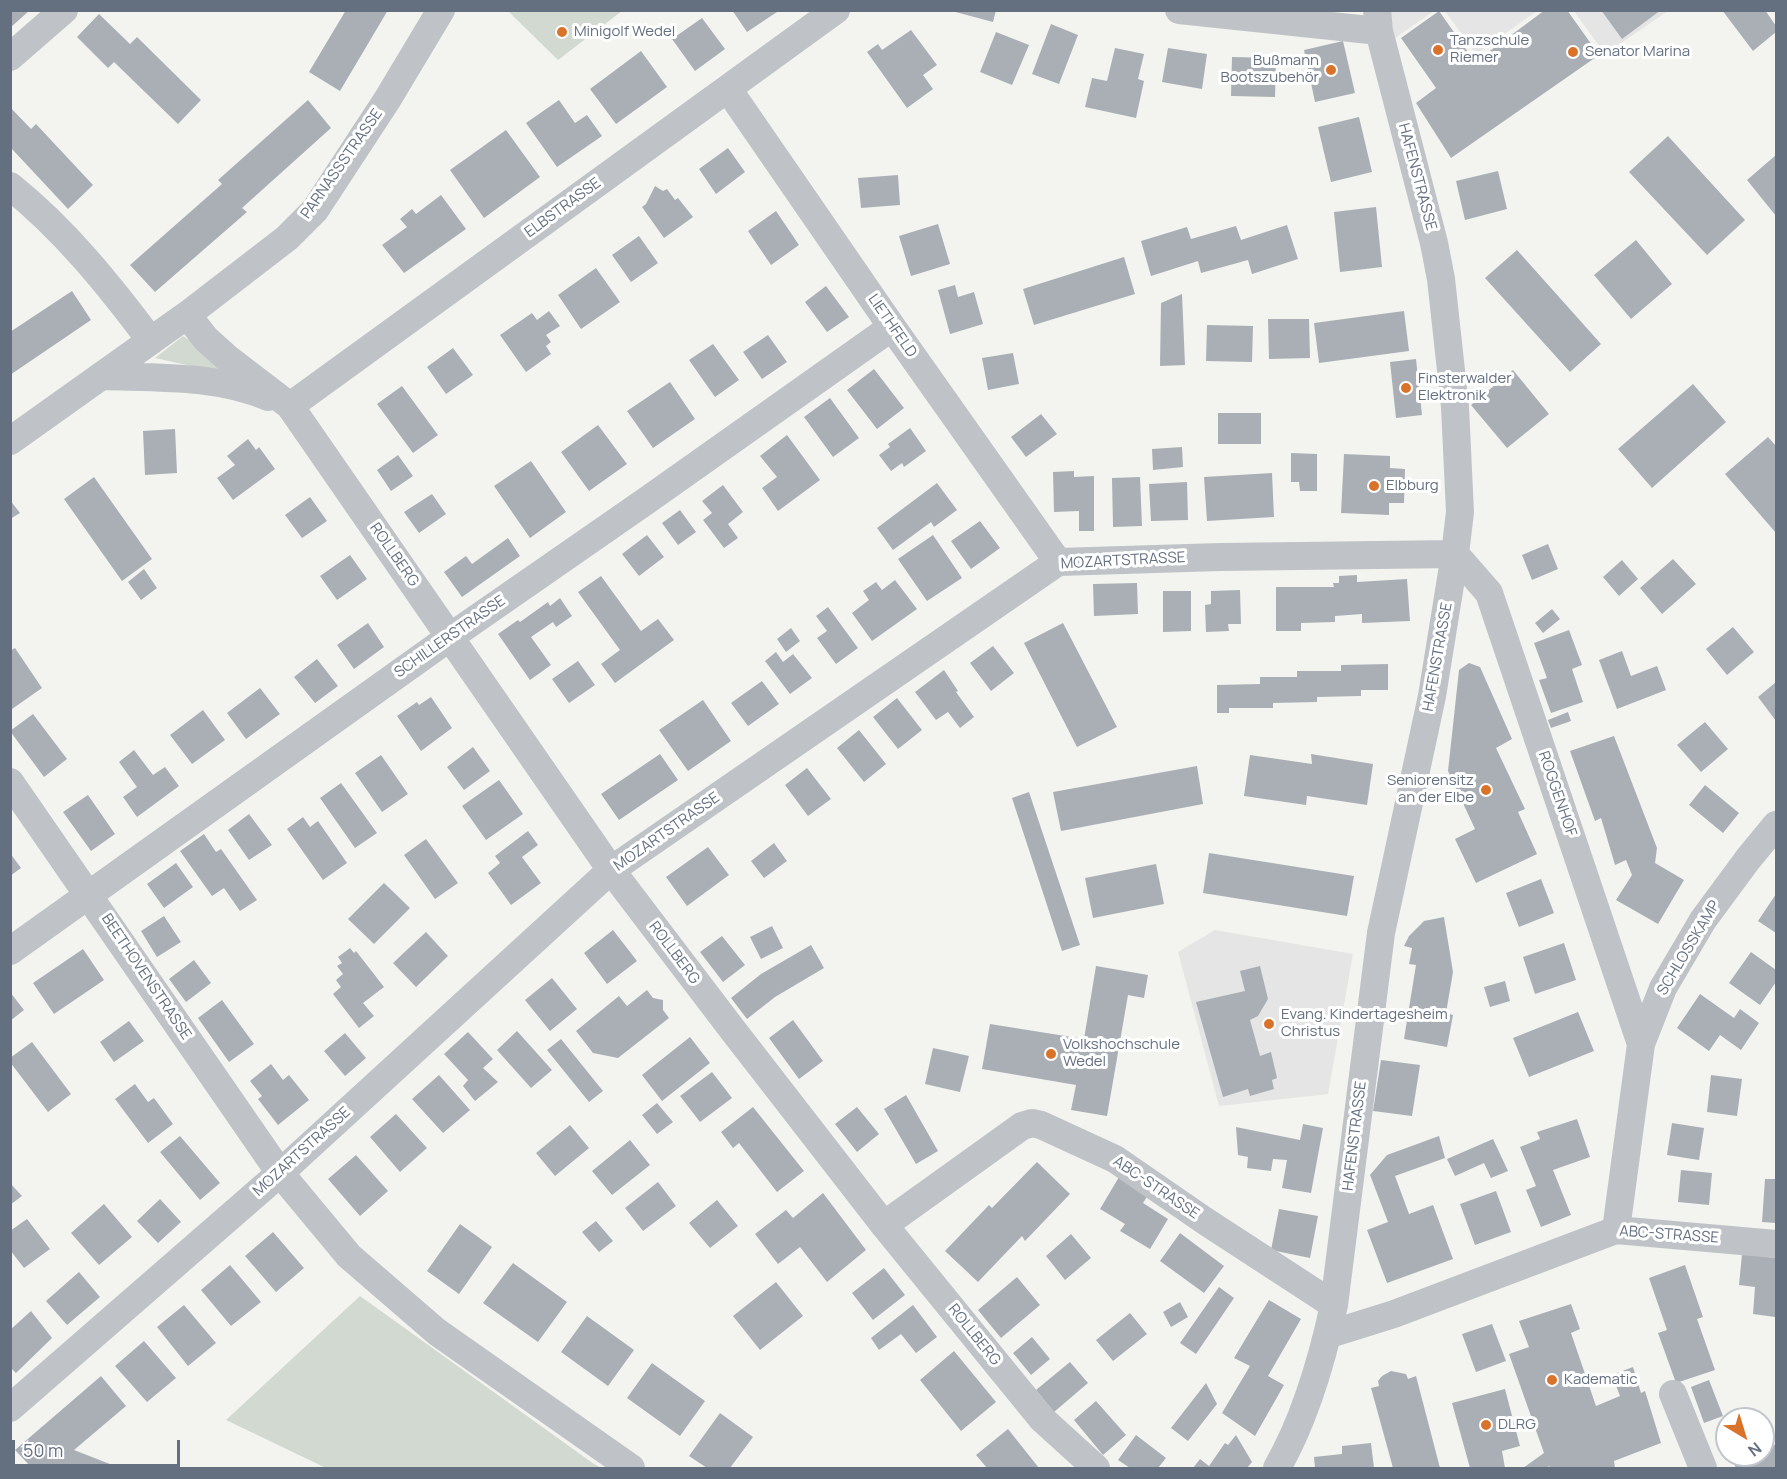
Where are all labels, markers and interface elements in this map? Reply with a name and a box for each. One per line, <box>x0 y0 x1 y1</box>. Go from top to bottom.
place label: Minigolf Wedel <box>574 23 675 41</box>
marker: Minigolf Wedel <box>555 25 569 39</box>
place label: Tanzschule Riemer <box>1450 32 1529 67</box>
marker: Tanzschule Riemer <box>1431 43 1445 57</box>
place label: Senator Marina <box>1585 43 1690 61</box>
marker: Senator Marina <box>1566 45 1580 59</box>
place label: Bußmann Bootszubehör <box>1220 52 1319 87</box>
marker: Bußmann Bootszubehör <box>1324 63 1338 77</box>
street label: PARNASSSTRASSE <box>297 106 387 222</box>
street label: HAFENSTRASSE <box>1394 121 1440 233</box>
street label: ELBSTRASSE <box>521 174 605 242</box>
street label: LIETHFELD <box>864 291 920 361</box>
place label: Finsterwalder Elektronik <box>1418 370 1512 405</box>
marker: Finsterwalder Elektronik <box>1399 381 1413 395</box>
place label: Elbburg <box>1386 477 1439 495</box>
marker: Elbburg <box>1367 479 1381 493</box>
street label: ROLLBERG <box>366 520 422 590</box>
street label: MOZARTSTRASSE <box>1060 549 1186 573</box>
street label: SCHILLERSTRASSE <box>391 592 509 682</box>
street label: HAFENSTRASSE <box>1420 601 1456 713</box>
street label: ROGGENHOF <box>1534 749 1580 839</box>
place label: Seniorensitz an der Elbe <box>1387 772 1474 807</box>
marker: Seniorensitz an der Elbe <box>1479 783 1493 797</box>
street label: MOZARTSTRASSE <box>611 789 723 875</box>
street label: SCHLOSSKAMP <box>1654 897 1724 999</box>
street label: BEETHOVENSTRASSE <box>97 911 195 1043</box>
street label: ROLLBERG <box>645 918 703 988</box>
place label: Evang. Kindertagesheim Christus <box>1281 1006 1448 1041</box>
marker: Evang. Kindertagesheim Christus <box>1262 1017 1276 1031</box>
place label: Volkshochschule Wedel <box>1063 1036 1180 1071</box>
marker: Volkshochschule Wedel <box>1044 1047 1058 1061</box>
street label: HAFENSTRASSE <box>1339 1080 1371 1192</box>
street label: MOZARTSTRASSE <box>250 1104 354 1200</box>
street label: ABC-STRASSE <box>1110 1153 1202 1223</box>
street label: ABC-STRASSE <box>1619 1223 1719 1247</box>
street label: ROLLBERG <box>944 1301 1004 1369</box>
place label: Kadematic <box>1564 1371 1638 1389</box>
marker: Kadematic <box>1545 1373 1559 1387</box>
north arrow <box>1715 1407 1775 1467</box>
place label: DLRG <box>1498 1416 1536 1434</box>
marker: DLRG <box>1479 1418 1493 1432</box>
scale bar <box>15 1428 183 1466</box>
text: N <box>1744 1437 1766 1462</box>
text: 50 m <box>23 1438 63 1462</box>

